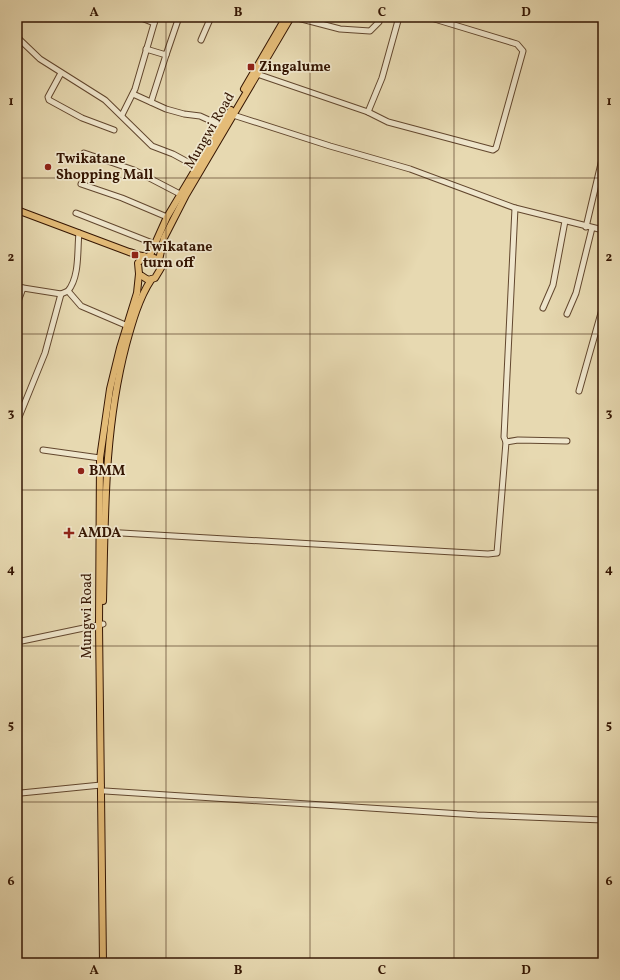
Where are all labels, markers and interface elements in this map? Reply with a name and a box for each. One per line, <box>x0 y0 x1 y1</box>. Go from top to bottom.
text: A <box>89 4 99 22</box>
text: B <box>234 4 243 22</box>
text: C <box>378 4 386 22</box>
text: D <box>521 4 531 22</box>
place label: Zingalume <box>259 58 331 77</box>
marker: Zingalume <box>246 62 256 72</box>
street label: Mungwi Road <box>180 89 240 173</box>
text: 1 <box>8 93 14 111</box>
text: 1 <box>606 93 612 111</box>
place label: Twikatane Shopping Mall <box>56 150 154 185</box>
marker: Twikatane Shopping Mall <box>43 162 53 172</box>
place label: Twikatane turn off <box>143 238 212 273</box>
text: 2 <box>8 249 15 267</box>
text: 2 <box>606 249 613 267</box>
marker: Twikatane turn off <box>130 250 140 260</box>
text: 3 <box>8 405 15 423</box>
text: 3 <box>606 405 613 423</box>
place label: BMM <box>89 462 126 481</box>
marker: BMM <box>76 466 86 476</box>
place label: AMDA <box>78 524 121 543</box>
marker: AMDA <box>63 527 75 539</box>
text: 4 <box>7 561 15 579</box>
text: 4 <box>605 561 613 579</box>
street label: Mungwi Road <box>78 573 97 659</box>
text: 5 <box>8 717 14 735</box>
text: 5 <box>606 717 612 735</box>
text: 6 <box>7 873 15 891</box>
text: 6 <box>605 873 613 891</box>
text: A <box>89 962 99 980</box>
text: B <box>234 962 243 980</box>
text: C <box>378 962 386 980</box>
text: D <box>521 962 531 980</box>

